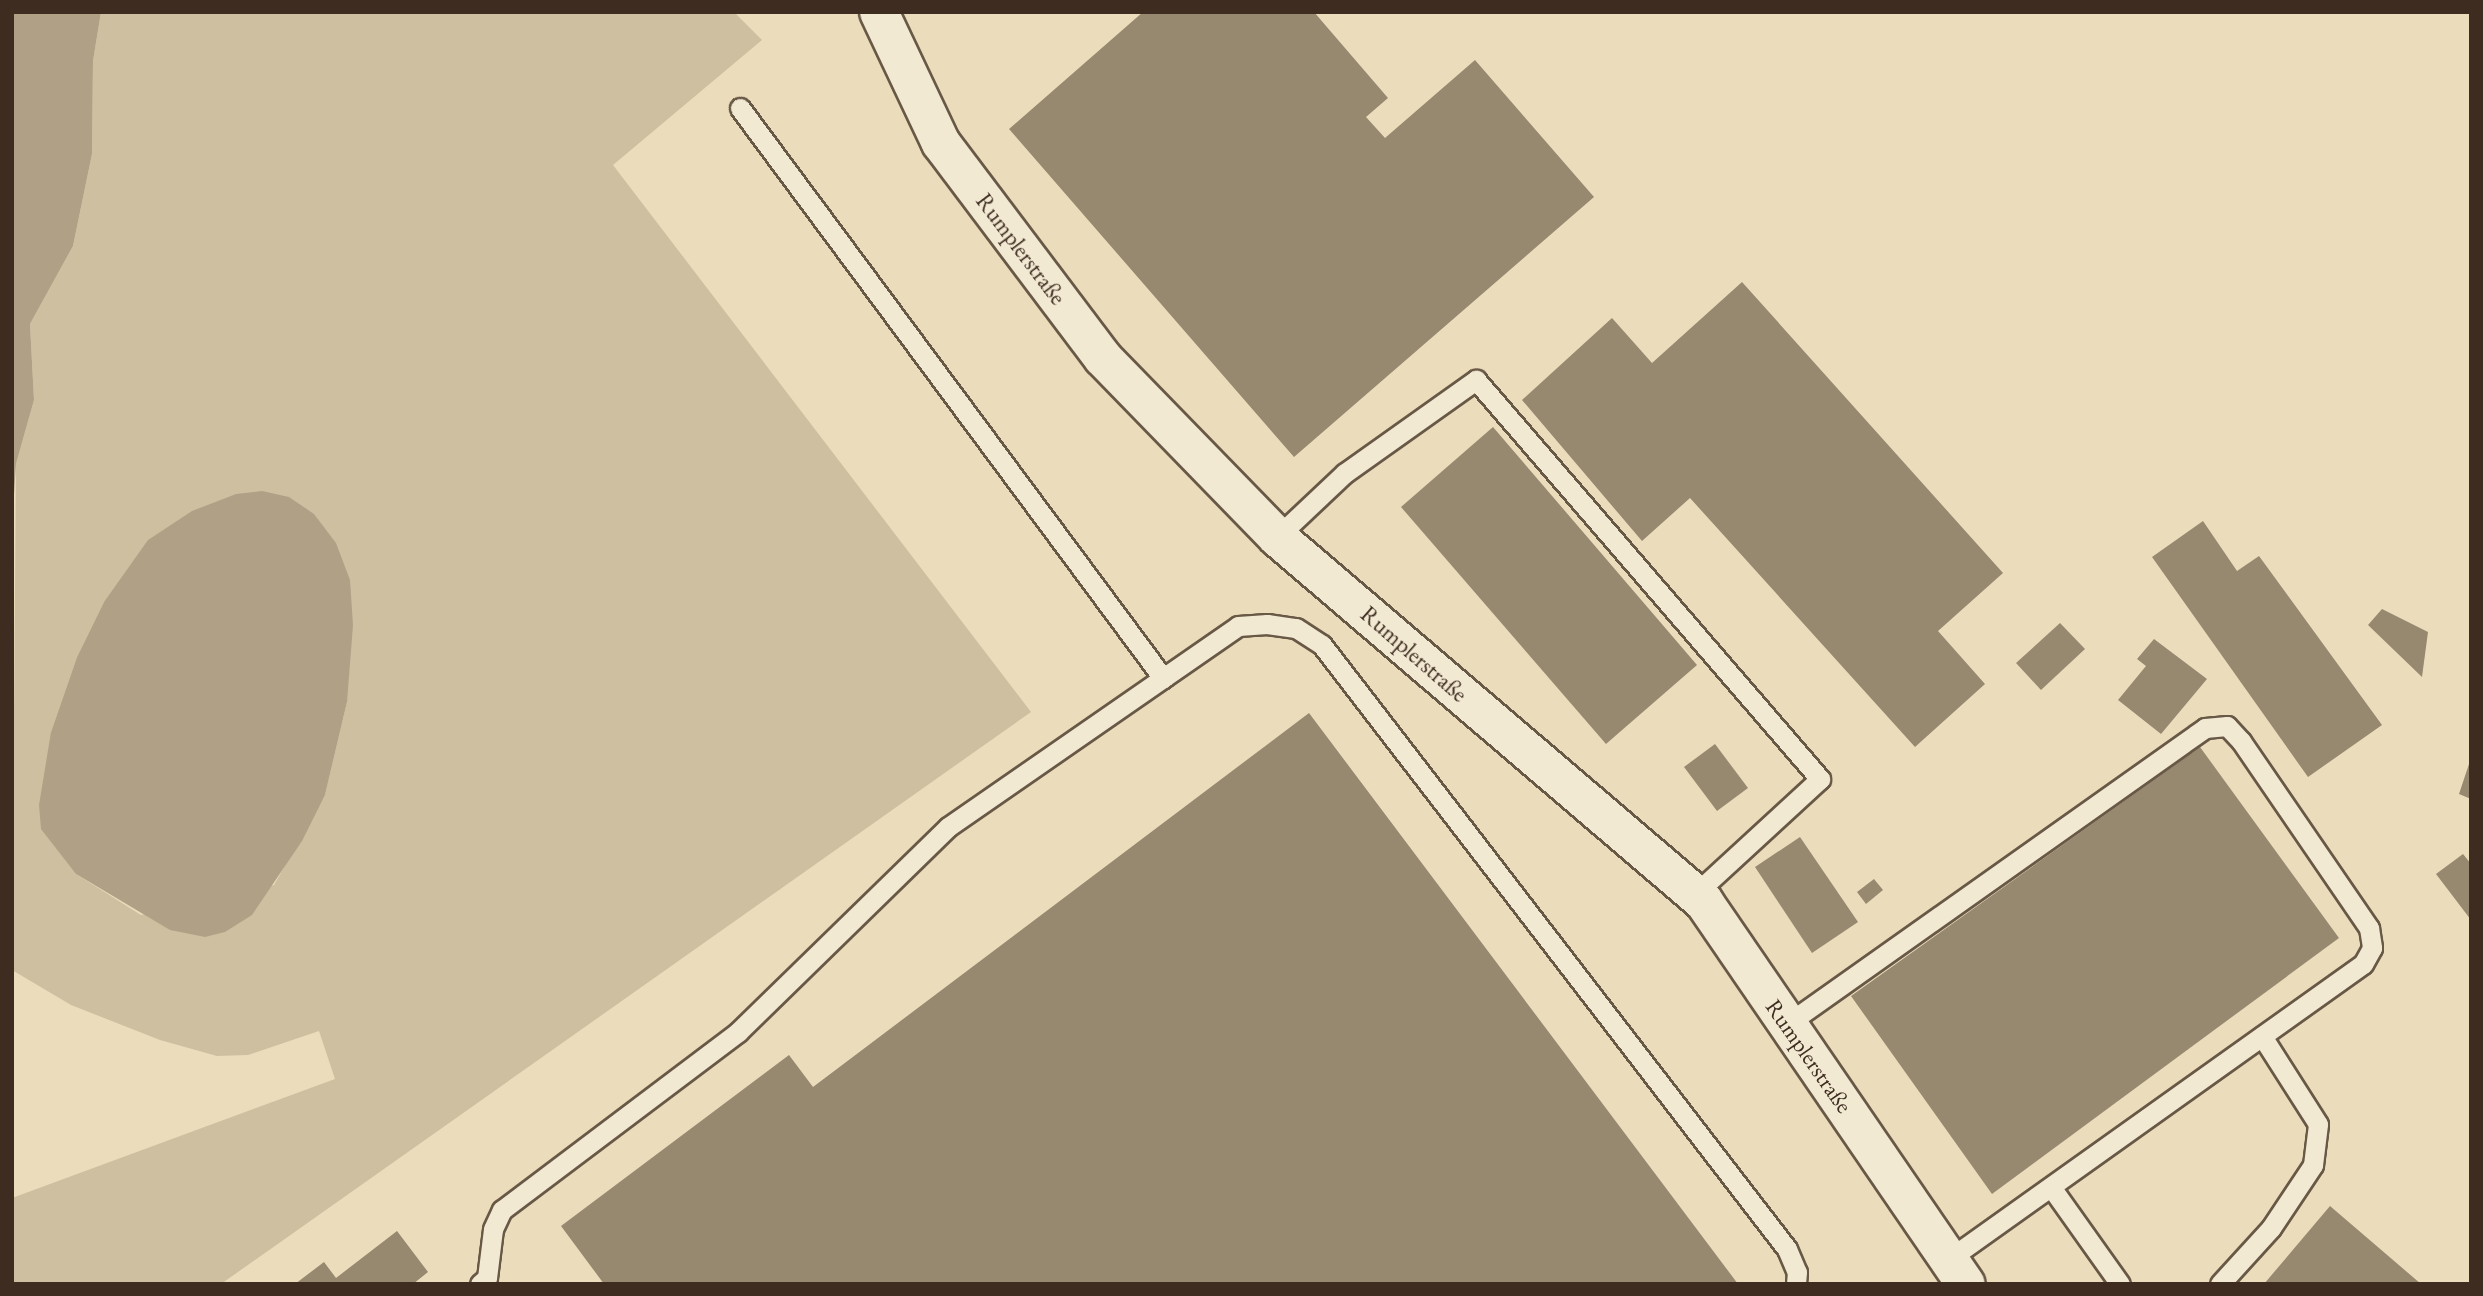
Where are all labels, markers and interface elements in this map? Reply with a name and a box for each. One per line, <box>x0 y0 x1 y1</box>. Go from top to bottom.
street label: Rumplerstraße <box>970 188 1072 310</box>
street label: Rumplerstraße <box>1355 600 1473 708</box>
street label: Rumplerstraße <box>1760 994 1858 1118</box>

